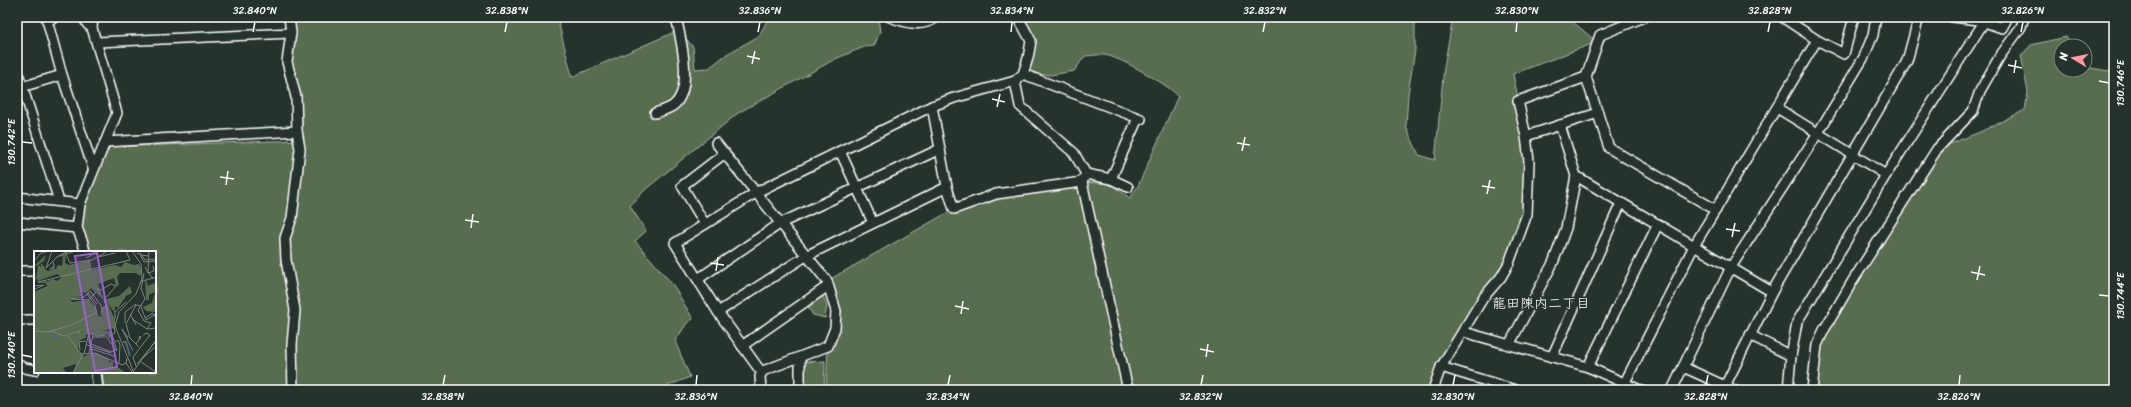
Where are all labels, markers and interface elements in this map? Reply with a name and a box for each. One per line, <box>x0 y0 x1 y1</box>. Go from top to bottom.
text: 32.840°N <box>233 2 277 20</box>
text: 32.838°N <box>485 2 529 20</box>
text: 32.836°N <box>739 2 781 20</box>
text: 32.834°N <box>990 2 1034 20</box>
text: 32.832°N <box>1244 2 1286 20</box>
text: 32.830°N <box>1495 2 1539 20</box>
text: 32.828°N <box>1748 2 1792 20</box>
text: 32.826°N <box>2002 2 2045 20</box>
north arrow <box>2053 38 2093 78</box>
text: N <box>2053 51 2074 63</box>
text: 130.746°E <box>2112 58 2130 106</box>
text: 130.742°E <box>3 117 21 165</box>
inset map <box>34 251 156 373</box>
text: 130.744°E <box>2112 271 2130 320</box>
district label: 龍田陳内二丁目 <box>1492 291 1590 316</box>
text: 130.740°E <box>3 330 21 379</box>
text: 32.840°N <box>169 388 213 406</box>
text: 32.838°N <box>421 388 465 406</box>
text: 32.836°N <box>675 388 717 406</box>
text: 32.834°N <box>926 388 970 406</box>
text: 32.832°N <box>1180 388 1222 406</box>
text: 32.830°N <box>1431 388 1475 406</box>
text: 32.828°N <box>1684 388 1728 406</box>
text: 32.826°N <box>1938 388 1981 406</box>

